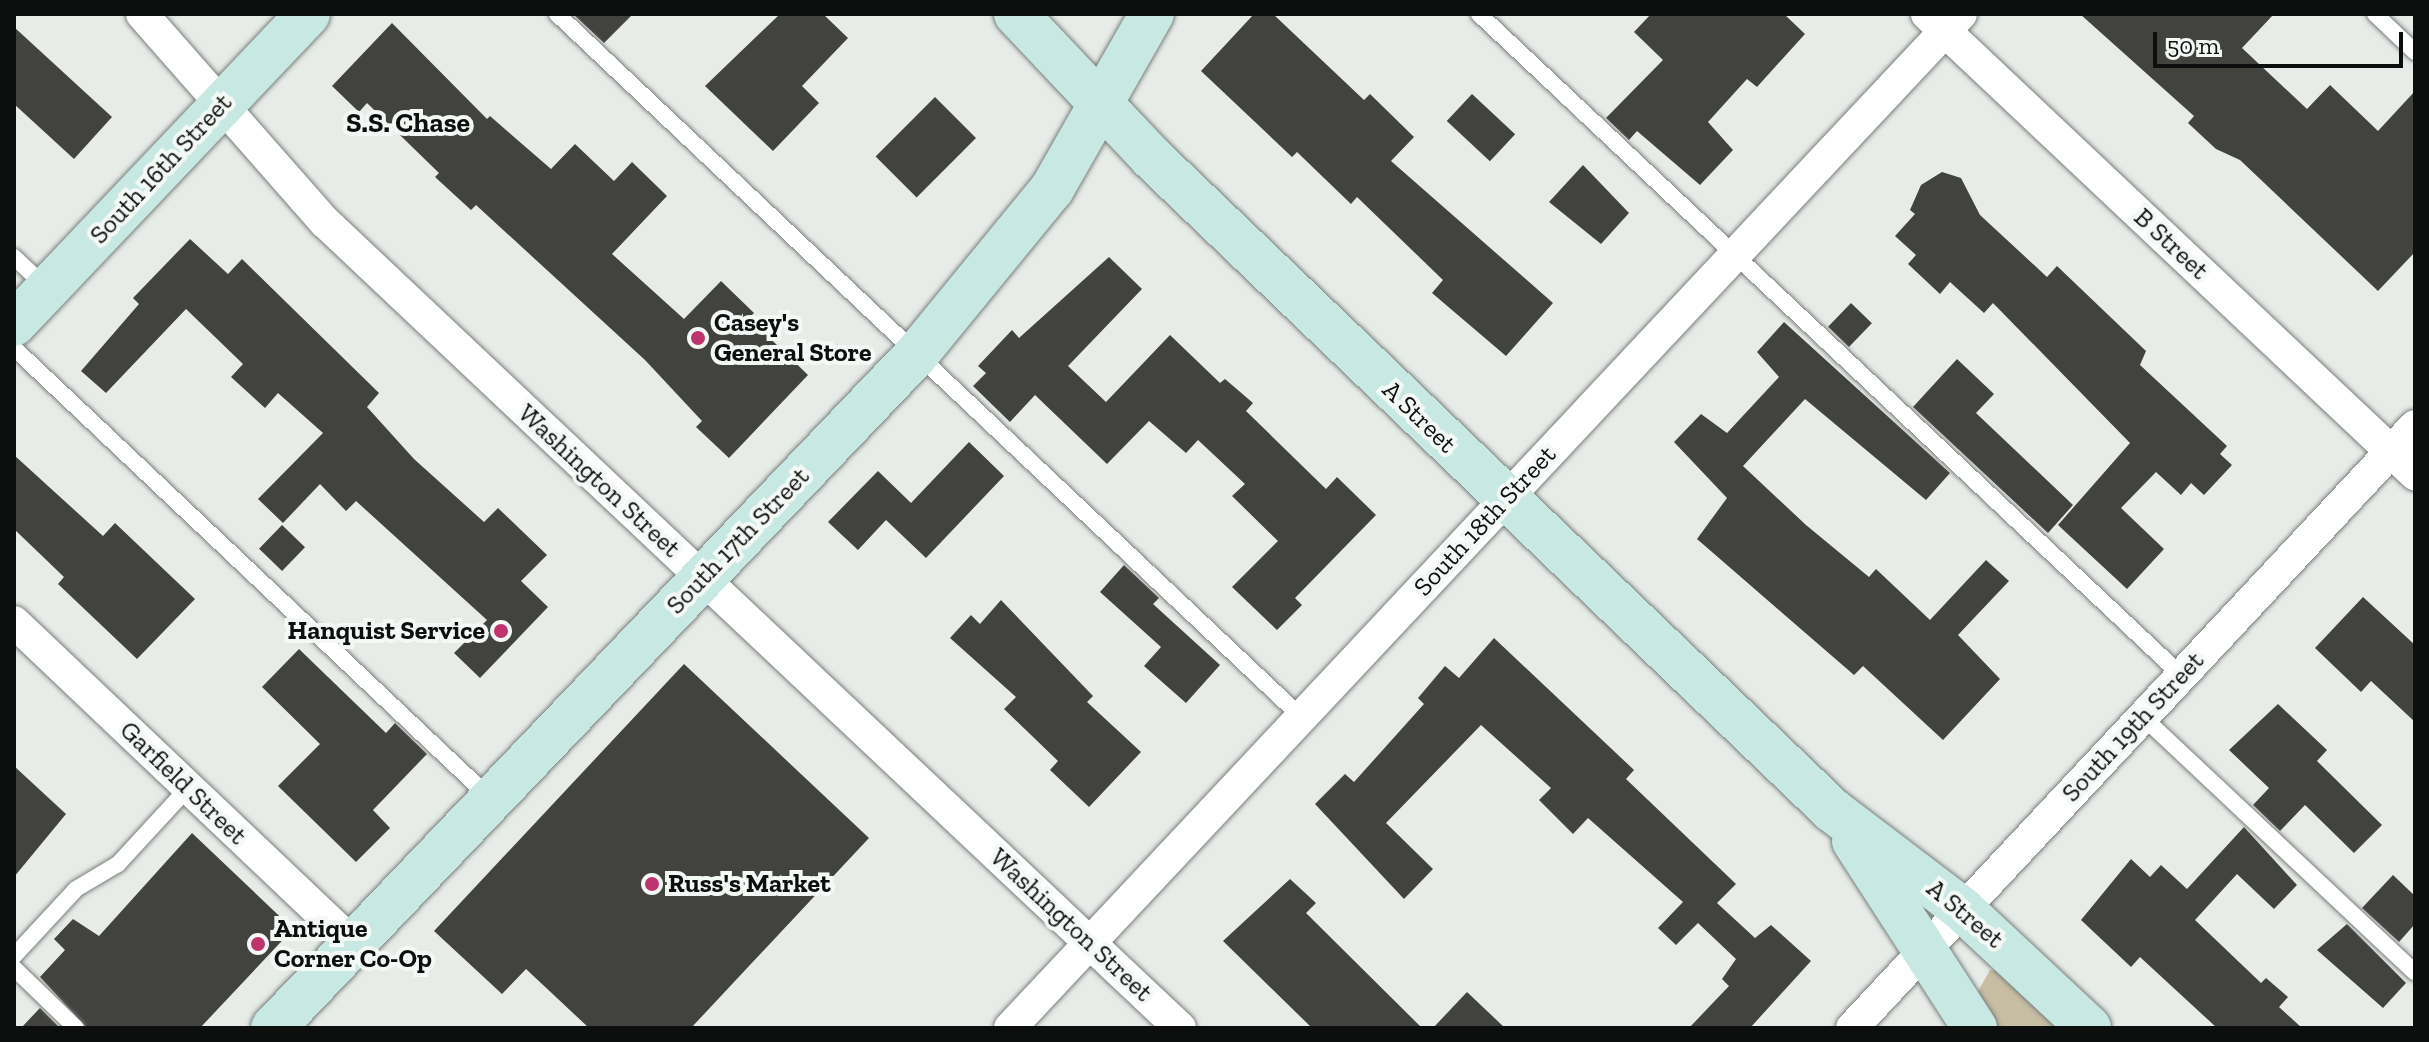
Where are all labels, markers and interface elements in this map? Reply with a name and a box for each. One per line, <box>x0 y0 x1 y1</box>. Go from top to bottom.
scale bar <box>2157 16 2407 66</box>
text: 50 m <box>2167 31 2219 60</box>
street label: South 16th Street <box>83 87 239 251</box>
district label: S.S. Chase <box>346 106 470 140</box>
street label: B Street <box>2127 202 2215 286</box>
place label: Casey's General Store <box>714 307 872 368</box>
marker: Casey's General Store <box>689 329 707 347</box>
street label: A Street <box>1375 374 1463 460</box>
street label: Washington Street <box>511 398 687 564</box>
street label: South 18th Street <box>1407 439 1563 603</box>
street label: South 17th Street <box>660 461 816 621</box>
place label: Hanquist Service <box>288 615 485 647</box>
marker: Hanquist Service <box>492 622 510 640</box>
street label: South 19th Street <box>2055 645 2211 809</box>
street label: Garfield Street <box>113 715 253 851</box>
street label: Washington Street <box>983 842 1159 1008</box>
place label: Russ's Market <box>668 868 831 900</box>
street label: A Street <box>1920 873 2010 955</box>
marker: Russ's Market <box>643 875 661 893</box>
place label: Antique Corner Co-Op <box>274 913 432 974</box>
marker: Antique Corner Co-Op <box>249 935 267 953</box>

